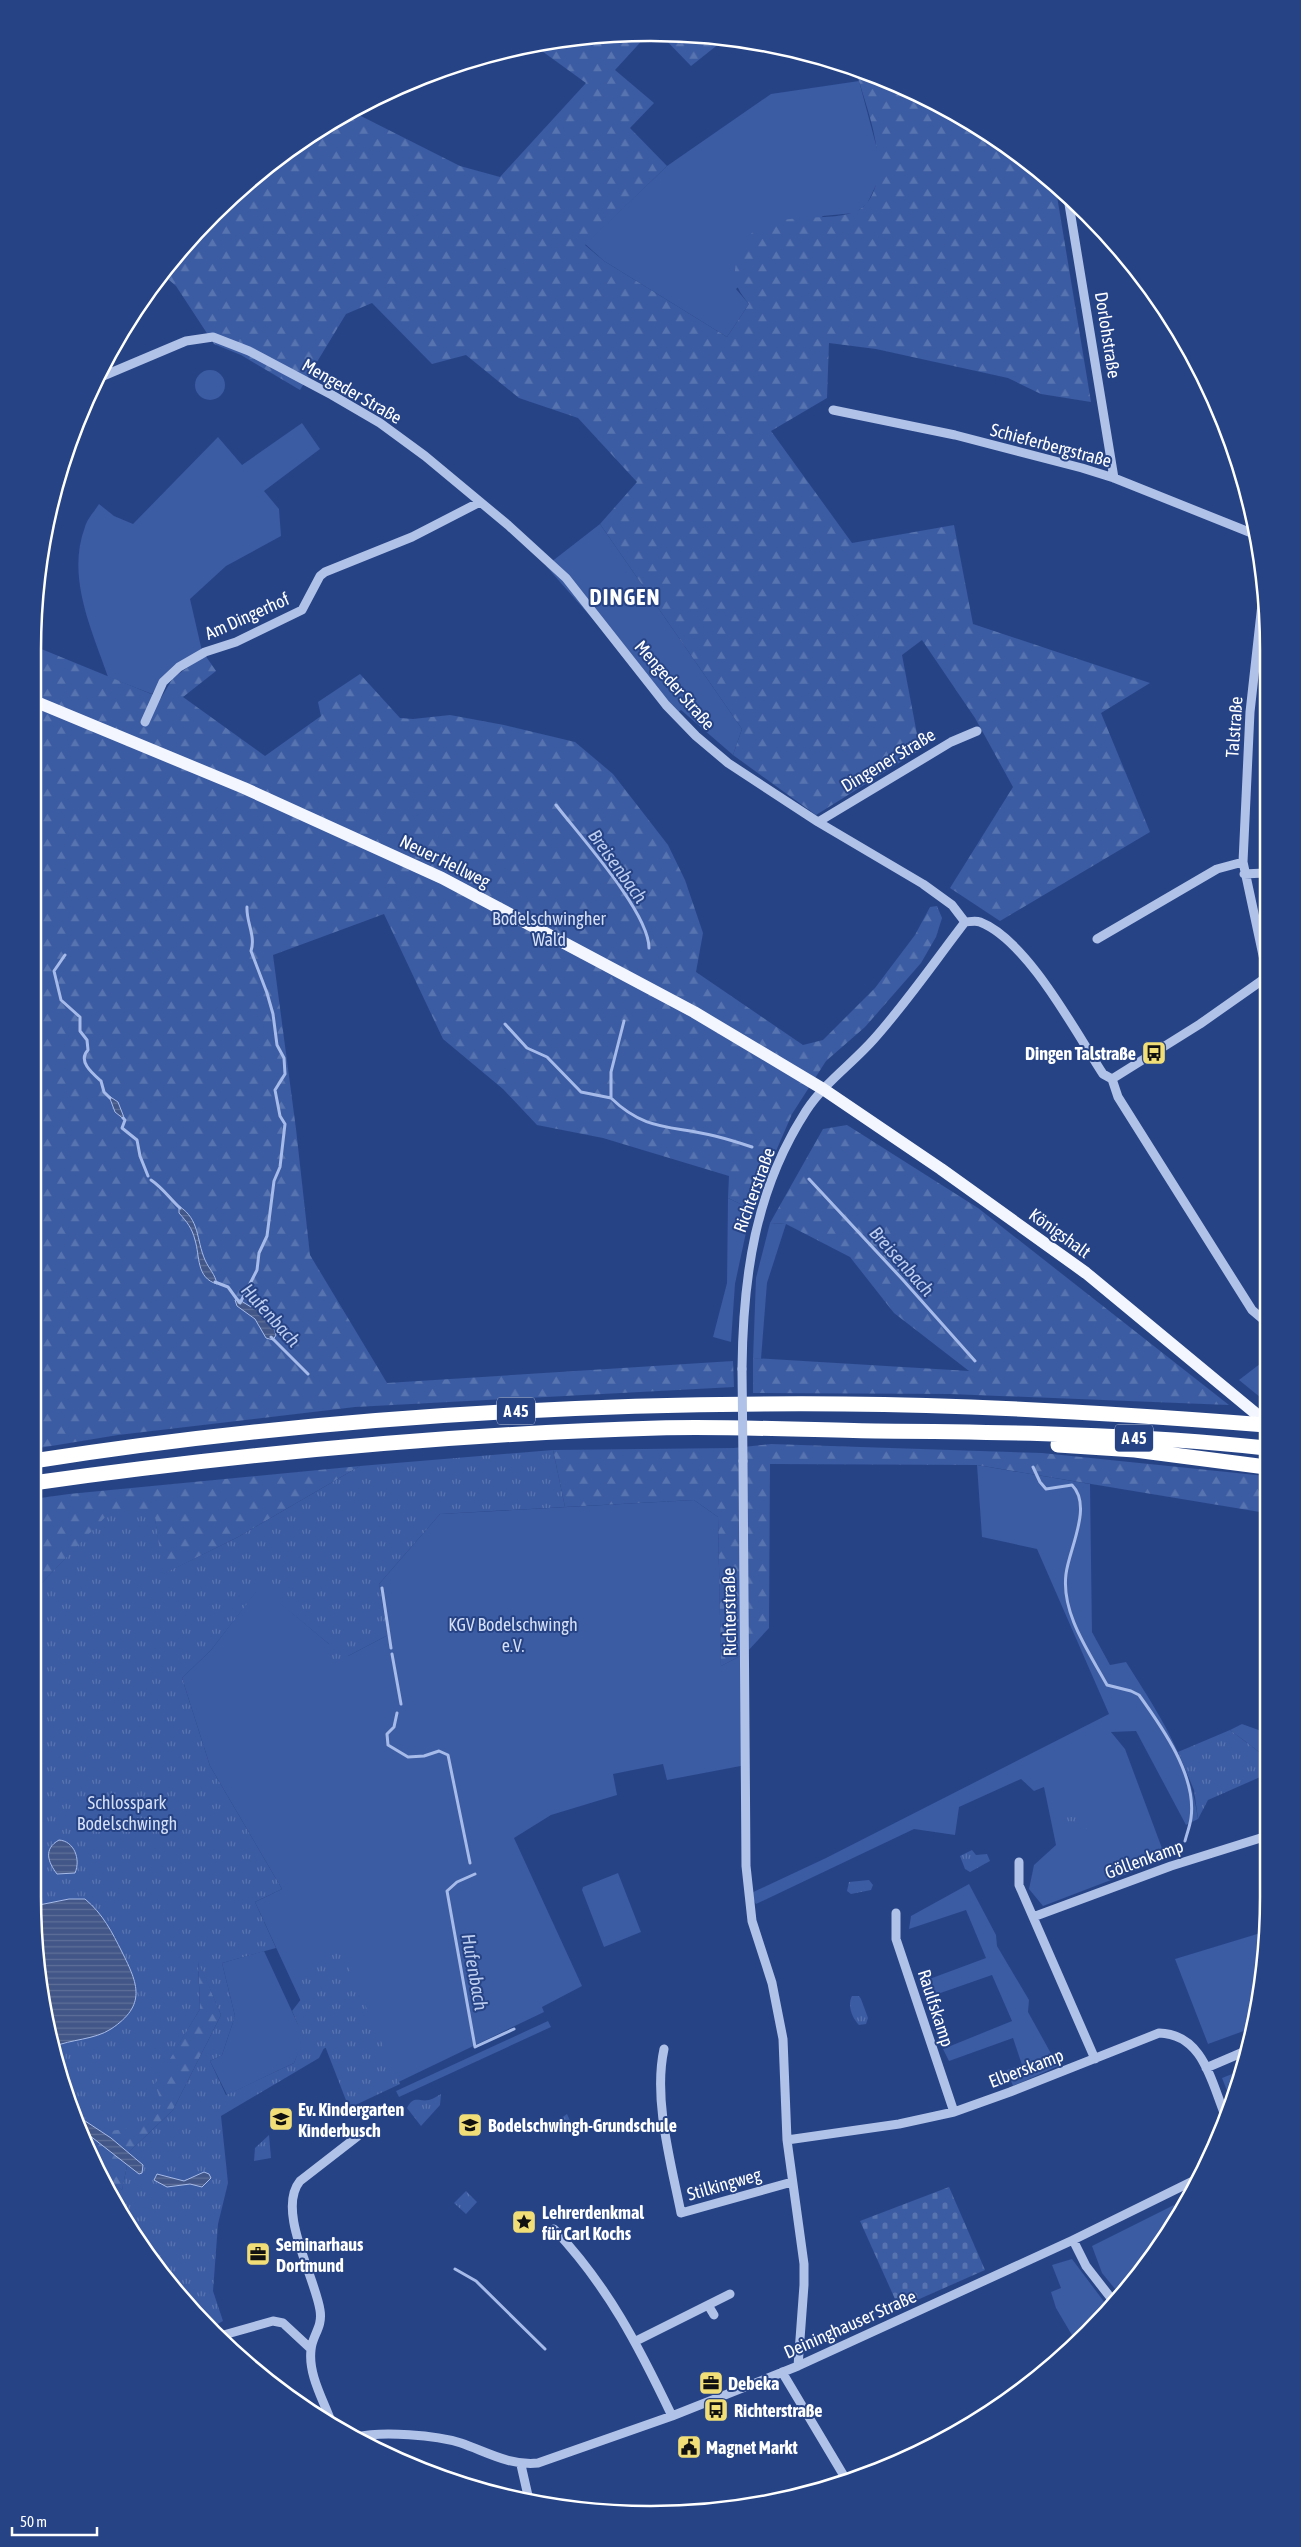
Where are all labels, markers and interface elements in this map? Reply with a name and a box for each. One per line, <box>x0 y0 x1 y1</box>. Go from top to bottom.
street label: Dorlohstraße <box>1091 290 1125 380</box>
street label: Mengeder Straße <box>298 354 406 428</box>
street label: Schieferbergstraße <box>988 419 1114 471</box>
district label: DINGEN <box>590 584 660 610</box>
street label: Am Dingerhof <box>202 588 293 644</box>
street label: Mengeder Straße <box>630 636 720 734</box>
street label: Talstraße <box>1221 696 1247 758</box>
street label: Dingener Straße <box>837 724 939 796</box>
water label: Breisenbach <box>584 825 652 907</box>
street label: Neuer Hellweg <box>396 830 494 892</box>
park label: Bodelschwingher Wald <box>492 908 607 950</box>
bus stop icon: Dingen Talstraße <box>1141 1040 1167 1066</box>
place label: Dingen Talstraße <box>1025 1043 1136 1064</box>
street label: Richterstraße <box>729 1145 779 1235</box>
street label: Königshalt <box>1025 1204 1095 1262</box>
water label: Breisenbach <box>865 1222 939 1300</box>
water label: Hufenbach <box>237 1279 305 1351</box>
road number: A 45 <box>497 1398 535 1424</box>
road number: A 45 <box>1115 1425 1153 1452</box>
street label: Richterstraße <box>718 1568 740 1656</box>
park label: KGV Bodelschwingh e.V. <box>448 1614 578 1656</box>
park label: Schlosspark Bodelschwingh <box>77 1792 177 1834</box>
street label: Göllenkamp <box>1102 1835 1186 1883</box>
water label: Hufenbach <box>457 1932 493 2012</box>
street label: Raulfskamp <box>914 1967 958 2049</box>
street label: Elberskamp <box>986 2044 1066 2092</box>
place label: Ev. Kindergarten Kinderbusch <box>298 2099 404 2141</box>
school or university icon: Ev. Kindergarten Kinderbusch <box>268 2106 294 2132</box>
school or university icon: Bodelschwingh-Grundschule <box>457 2112 483 2138</box>
place label: Bodelschwingh-Grundschule <box>488 2115 677 2136</box>
street label: Stilkingweg <box>685 2163 764 2205</box>
place label: Lehrerdenkmal für Carl Kochs <box>541 2202 644 2244</box>
place icon: Lehrerdenkmal für Carl Kochs <box>511 2209 537 2235</box>
place label: Seminarhaus Dortmund <box>276 2234 364 2276</box>
office icon: Seminarhaus Dortmund <box>245 2241 271 2267</box>
street label: Deininghauser Straße <box>781 2285 919 2363</box>
office icon: Debeka <box>698 2370 724 2396</box>
place label: Debeka <box>728 2373 779 2394</box>
bus stop icon: Richterstraße <box>703 2397 729 2423</box>
place label: Richterstraße <box>734 2400 823 2421</box>
public building icon: Magnet Markt <box>676 2434 702 2460</box>
place label: Magnet Markt <box>706 2437 798 2458</box>
scale bar <box>12 2504 98 2536</box>
text: 50 m <box>20 2513 47 2530</box>

